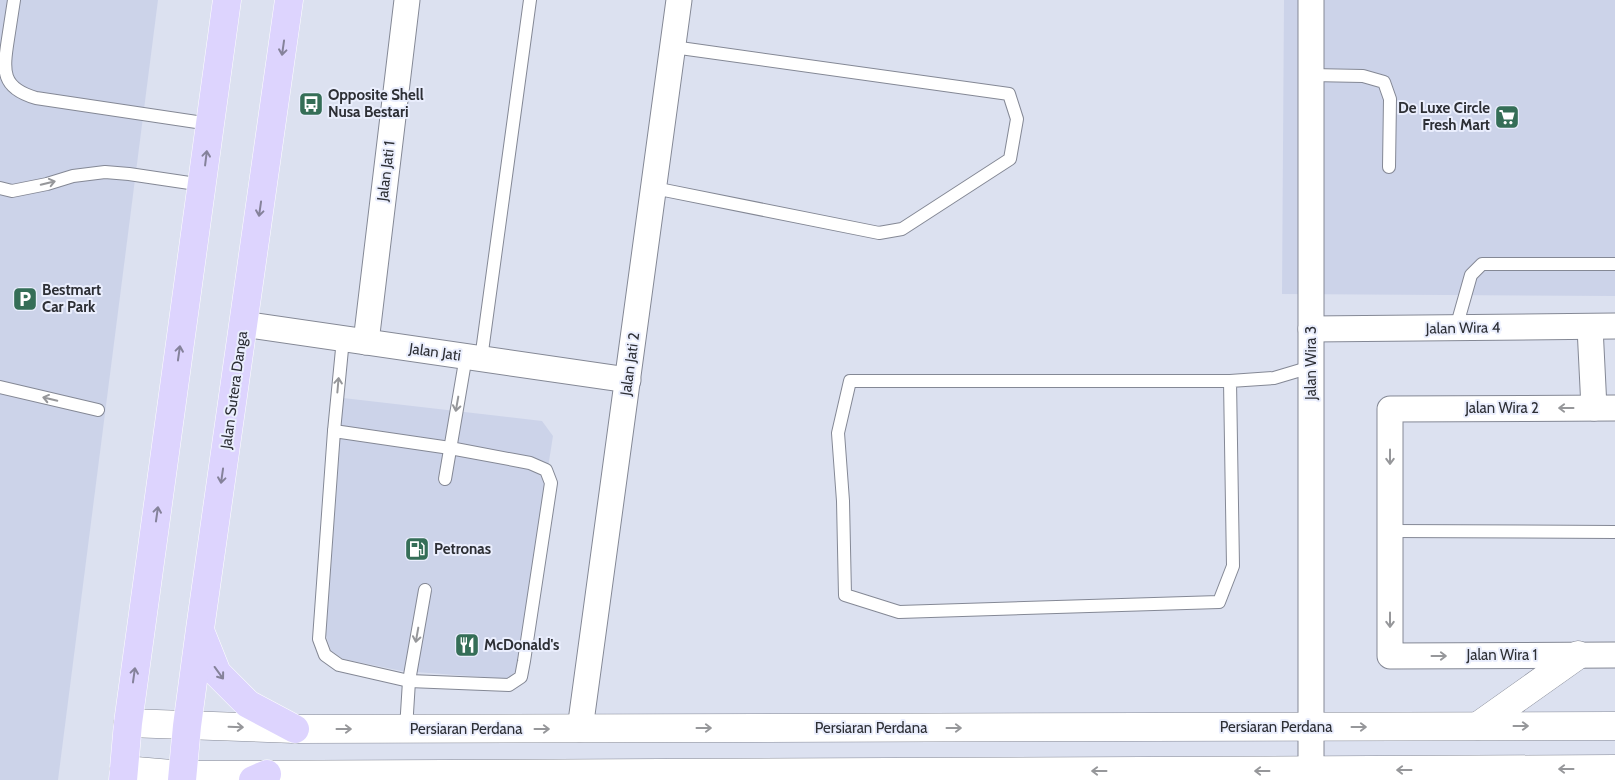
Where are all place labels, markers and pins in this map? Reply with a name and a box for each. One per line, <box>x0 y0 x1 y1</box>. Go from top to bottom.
place label: Opposite Shell Nusa Bestari <box>328 86 424 121</box>
bus stop icon: Opposite Shell Nusa Bestari <box>298 91 324 117</box>
place label: De Luxe Circle Fresh Mart <box>1398 99 1490 134</box>
supermarket icon: De Luxe Circle Fresh Mart <box>1494 104 1520 130</box>
place label: Bestmart Car Park <box>42 281 101 316</box>
parking icon: Bestmart Car Park <box>12 286 38 312</box>
fuel station icon: Petronas <box>404 536 430 562</box>
place label: Petronas <box>434 540 491 558</box>
restaurant icon: McDonald's <box>454 632 480 658</box>
place label: McDonald's <box>484 636 559 654</box>

